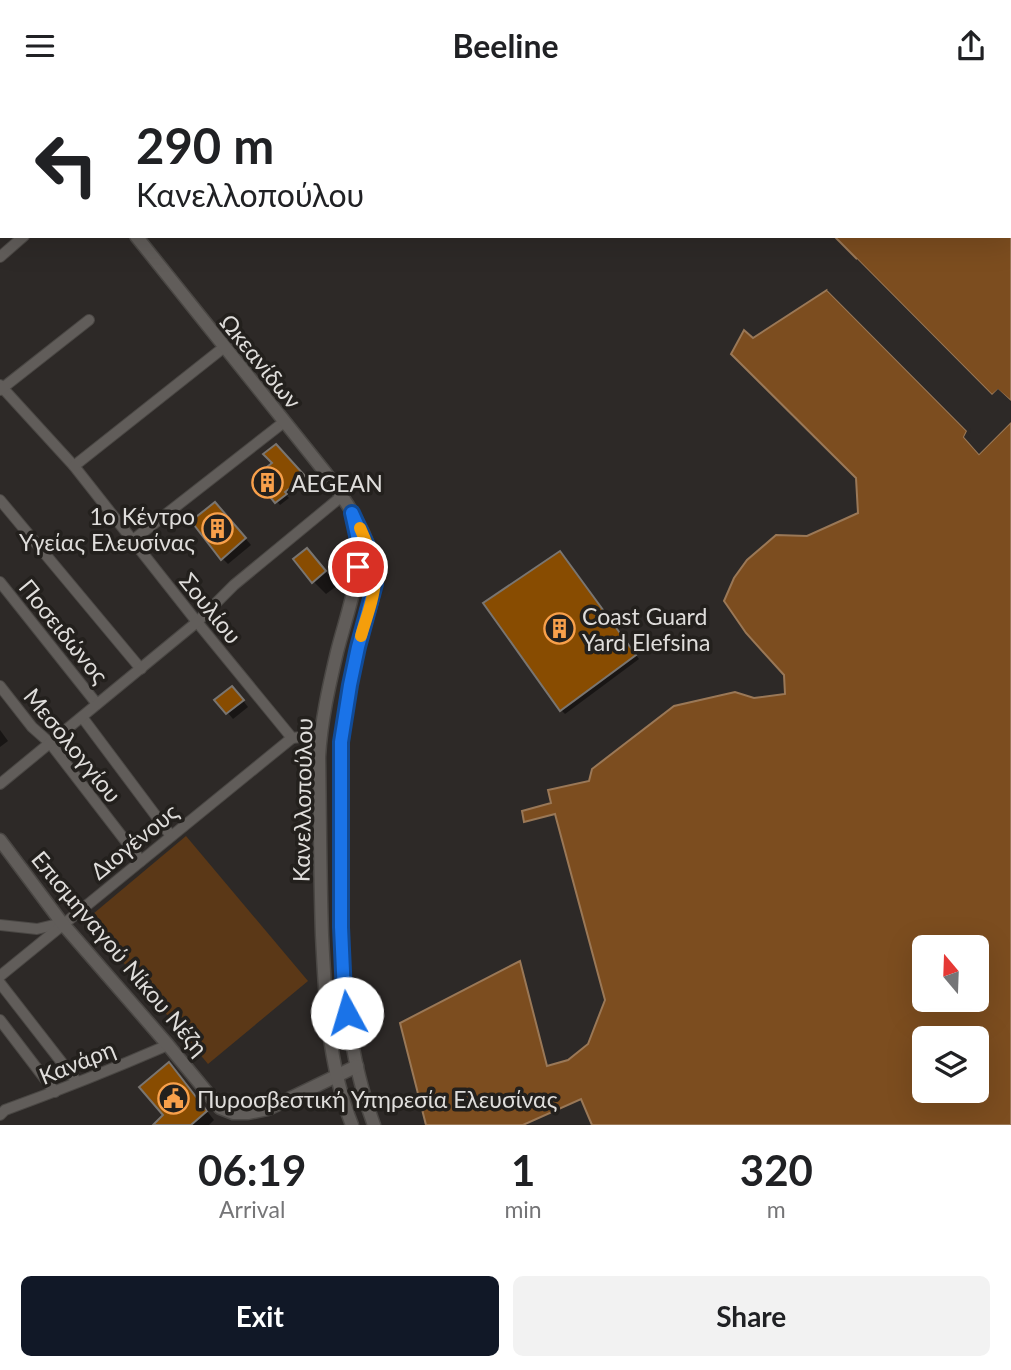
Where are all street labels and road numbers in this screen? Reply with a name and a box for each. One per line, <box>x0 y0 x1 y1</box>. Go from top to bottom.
street label: Ωκεανίδων <box>214 308 308 414</box>
street label: Σουλίου <box>174 567 248 649</box>
street label: Ποσειδώνος <box>14 573 115 689</box>
street label: Μεσολογγίου <box>18 682 128 808</box>
street label: Κανελλοπούλου <box>287 718 317 882</box>
street label: Διογένους <box>85 797 184 885</box>
street label: Επισμηναγού Νίκου Νέζη <box>26 845 214 1061</box>
street label: Κανάρη <box>35 1034 119 1090</box>

